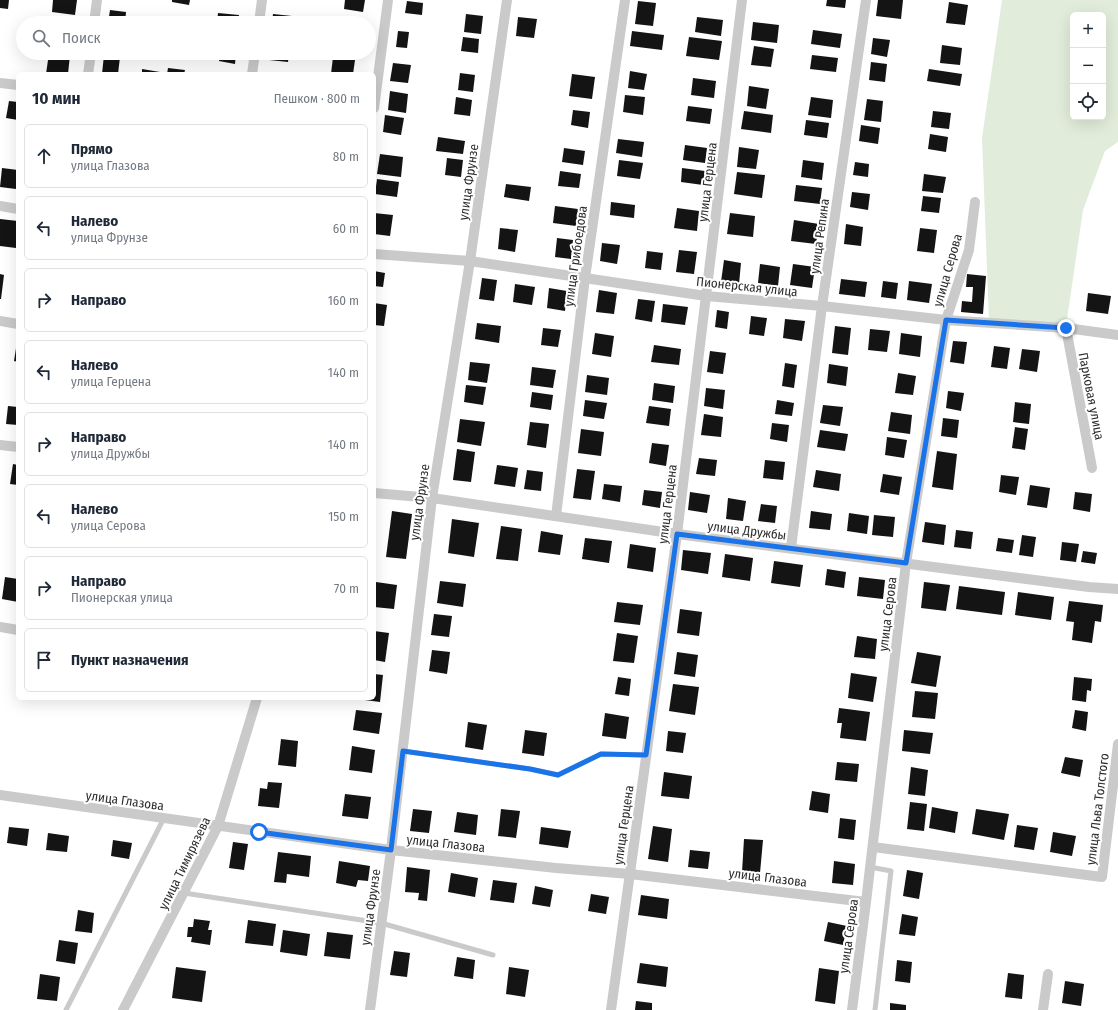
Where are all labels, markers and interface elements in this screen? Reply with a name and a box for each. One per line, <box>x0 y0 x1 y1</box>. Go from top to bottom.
map controls <box>1070 12 1106 120</box>
button: + <box>1070 12 1106 48</box>
search box <box>16 16 376 60</box>
icon: search <box>30 27 52 49</box>
text: Поиск <box>62 29 100 47</box>
button: − <box>1070 48 1106 84</box>
button: locate <box>1070 84 1106 120</box>
text: 10 мин <box>32 88 81 109</box>
text: Пешком · 800 m <box>274 91 360 106</box>
text: Прямо <box>71 140 113 158</box>
street label: улица Герцена <box>695 141 720 223</box>
street label: улица Фрунзе <box>456 143 481 221</box>
icon: ahead <box>33 145 55 167</box>
text: 80 m <box>333 149 359 164</box>
text: улица Глазова <box>71 158 150 173</box>
street label: улица Репина <box>807 198 832 275</box>
street label: улица Грибоедова <box>561 205 590 307</box>
text: Налево <box>71 212 118 230</box>
icon: left <box>33 217 55 239</box>
text: 60 m <box>333 221 359 236</box>
text: улица Фрунзе <box>71 230 148 245</box>
street label: улица Серова <box>930 232 965 308</box>
street label: Пионерская улица <box>696 274 798 299</box>
icon: right <box>33 289 55 311</box>
text: Направо <box>71 291 126 309</box>
text: 160 m <box>328 293 359 308</box>
route end <box>1057 319 1075 337</box>
street label: Парковая улица <box>1076 351 1107 441</box>
text: Налево <box>71 356 118 374</box>
icon: left <box>33 361 55 383</box>
text: 140 m <box>328 365 359 380</box>
text: улица Герцена <box>71 374 151 389</box>
text: Направо <box>71 428 126 446</box>
icon: right <box>33 433 55 455</box>
text: 140 m <box>328 437 359 452</box>
text: улица Дружбы <box>71 446 150 461</box>
street label: улица Фрунзе <box>407 463 432 541</box>
street label: улица Герцена <box>655 463 680 545</box>
text: Налево <box>71 500 118 518</box>
icon: left <box>33 505 55 527</box>
text: 150 m <box>328 509 359 524</box>
text: улица Серова <box>71 518 146 533</box>
street label: улица Дружбы <box>707 518 787 543</box>
text: Направо <box>71 572 126 590</box>
street label: улица Серова <box>875 576 900 652</box>
icon: right <box>33 577 55 599</box>
text: 70 m <box>334 581 359 596</box>
text: Пионерская улица <box>71 590 173 605</box>
icon: arrive <box>33 649 55 671</box>
text: Пункт назначения <box>71 651 189 669</box>
street label: улица Льва Толстого <box>1083 752 1112 866</box>
street label: улица Герцена <box>610 784 636 866</box>
street label: улица Глазова <box>85 788 165 813</box>
street label: улица Тимирязева <box>156 814 213 912</box>
route start <box>250 823 268 841</box>
street label: улица Глазова <box>406 832 486 855</box>
street label: улица Глазова <box>728 865 808 890</box>
street label: улица Фрунзе <box>358 868 383 946</box>
street label: улица Серова <box>836 898 861 974</box>

